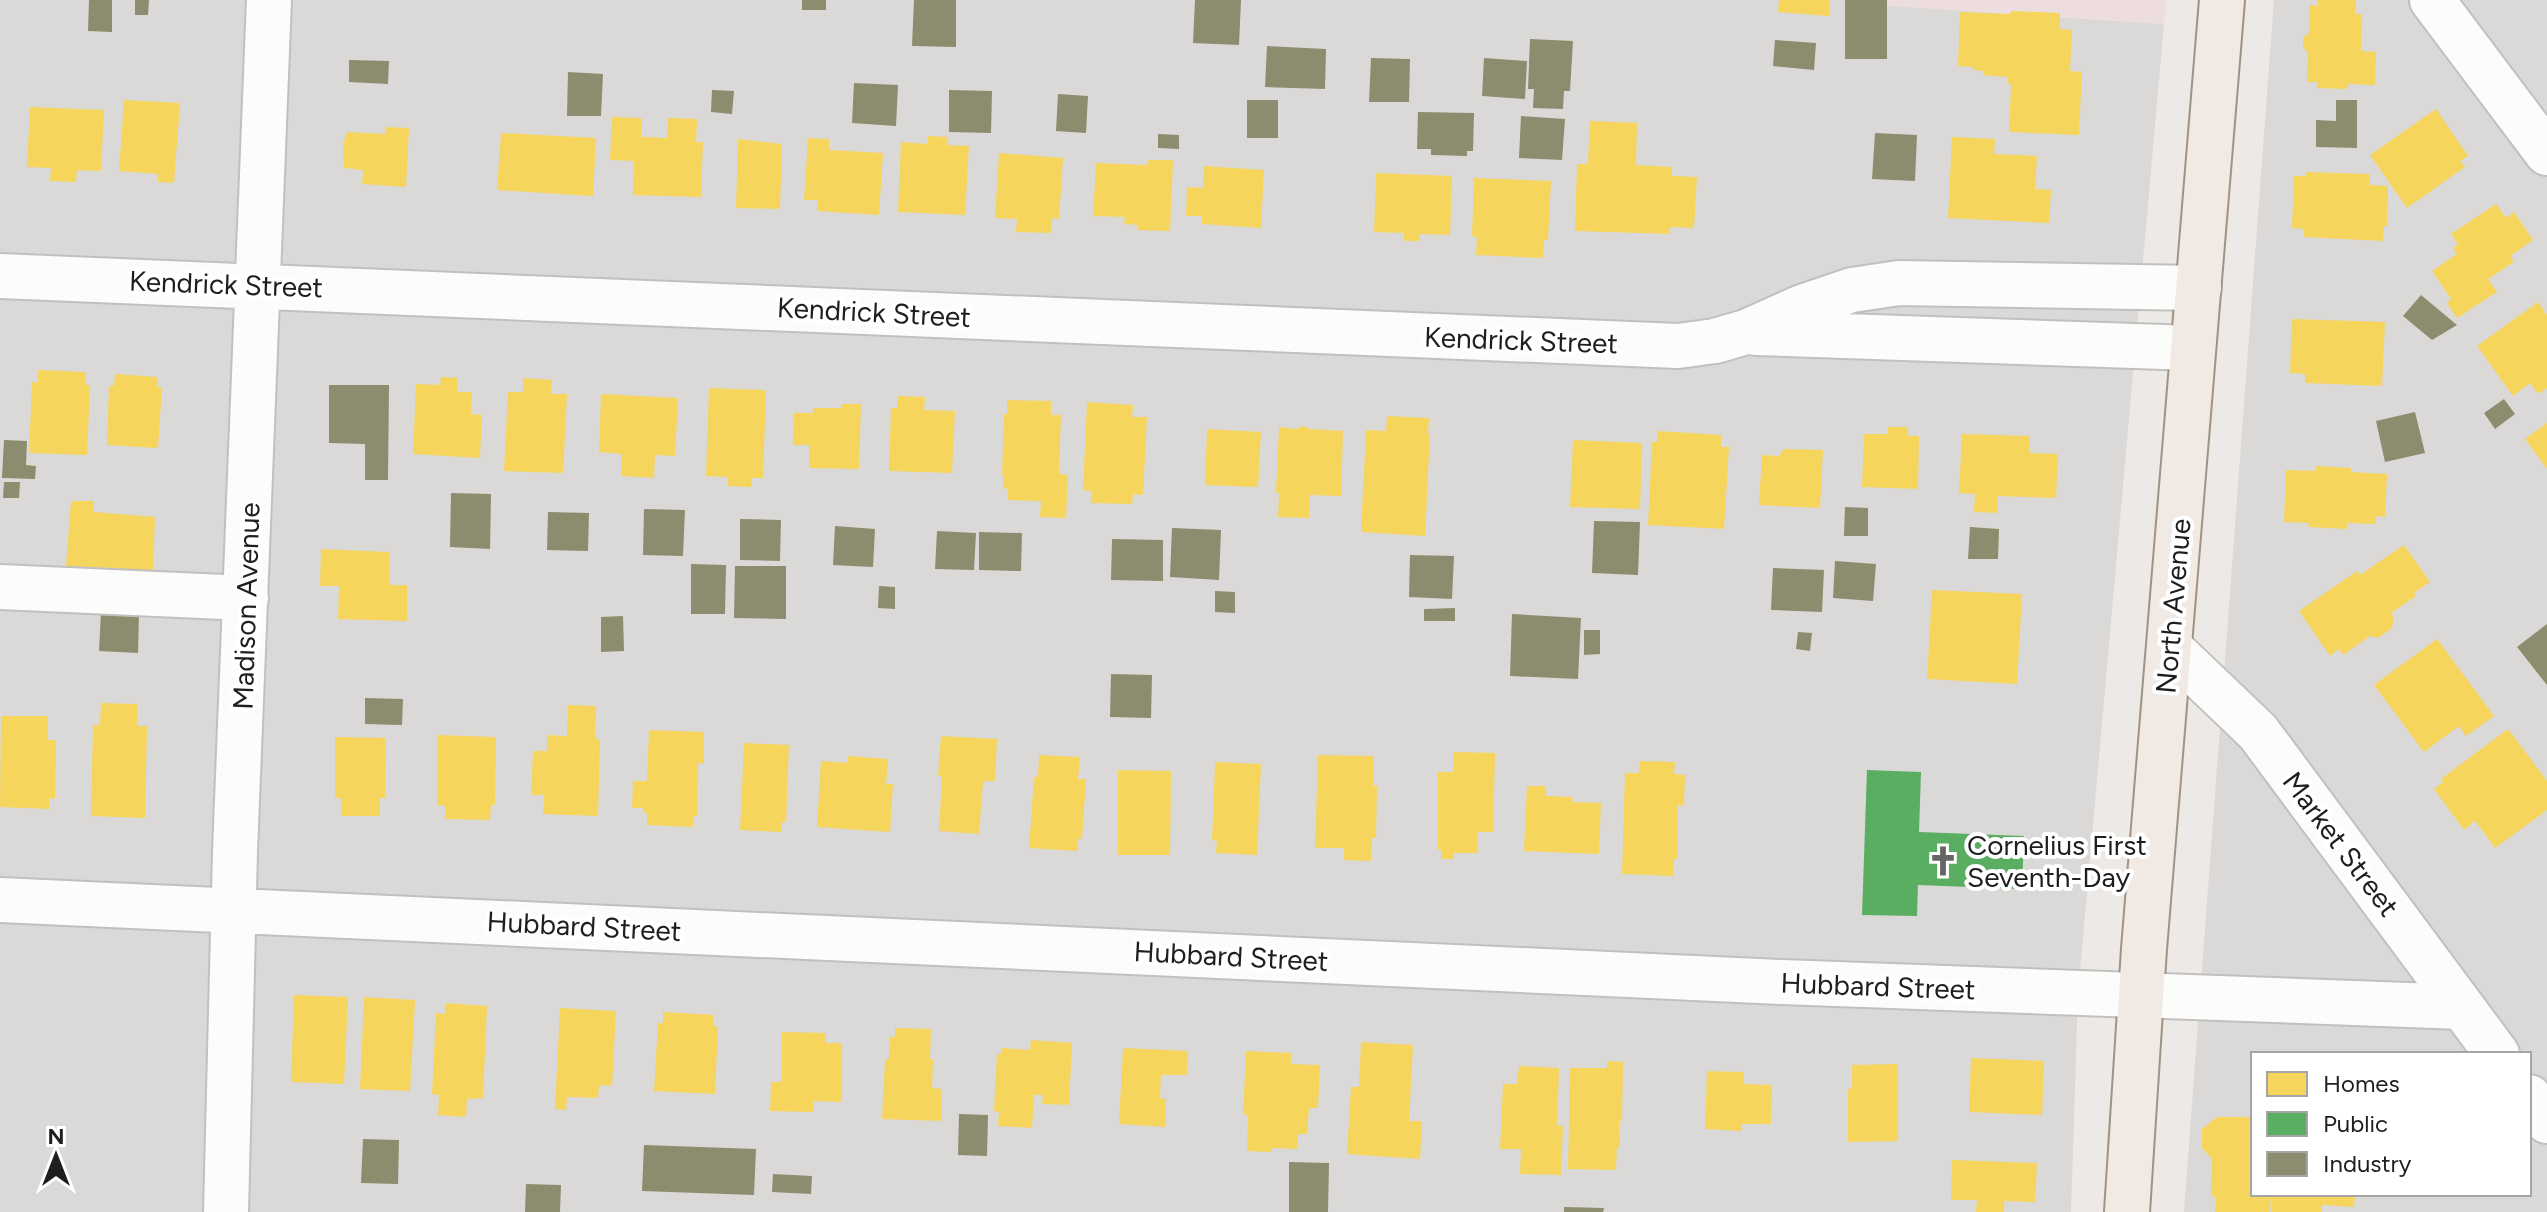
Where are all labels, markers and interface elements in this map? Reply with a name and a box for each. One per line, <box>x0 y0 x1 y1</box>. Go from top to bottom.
street label: Kendrick Street <box>128 264 324 304</box>
street label: Kendrick Street <box>776 290 972 334</box>
street label: Kendrick Street <box>1423 320 1619 360</box>
street label: Madison Avenue <box>225 502 267 710</box>
street label: North Avenue <box>2148 517 2198 695</box>
street label: Market Street <box>2276 765 2406 923</box>
place label: Cornelius First Seventh-Day <box>1967 828 2147 894</box>
church icon: Cornelius First Seventh-Day <box>1926 844 1960 878</box>
street label: Hubbard Street <box>486 904 682 948</box>
street label: Hubbard Street <box>1133 934 1329 978</box>
street label: Hubbard Street <box>1780 966 1976 1006</box>
legend <box>2251 1052 2531 1196</box>
text: Homes <box>2323 1069 2400 1098</box>
text: Public <box>2323 1109 2388 1138</box>
north arrow <box>16 1116 96 1196</box>
text: N <box>47 1123 65 1150</box>
text: Industry <box>2323 1149 2412 1178</box>

